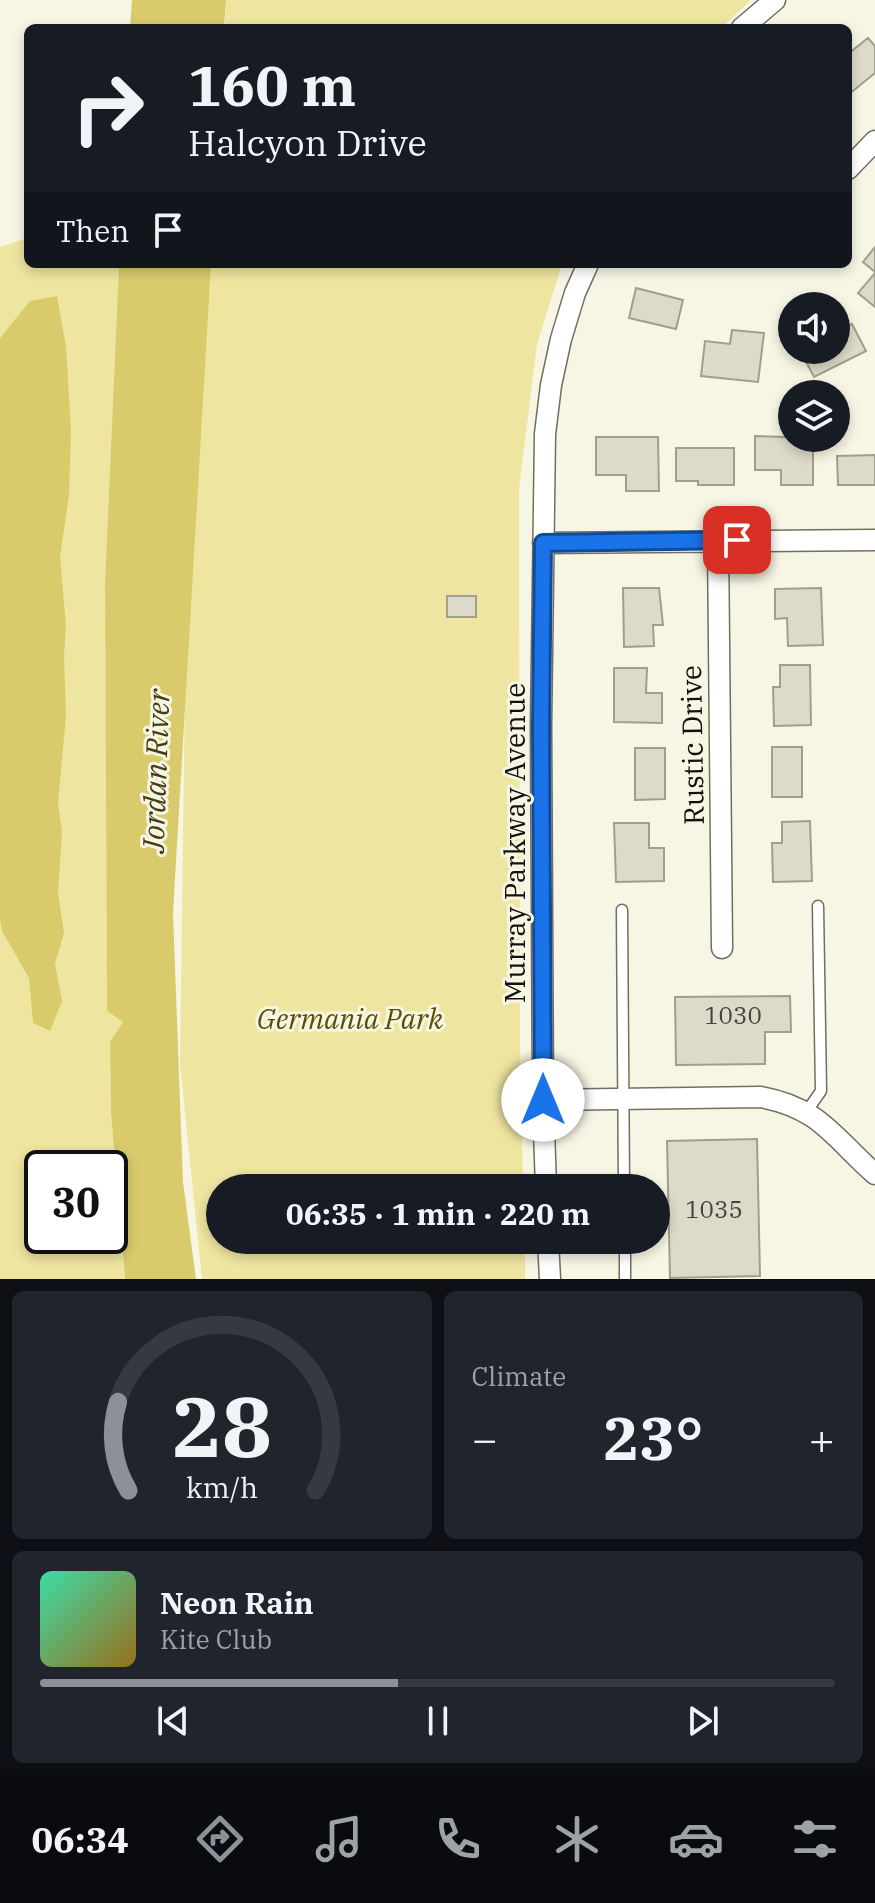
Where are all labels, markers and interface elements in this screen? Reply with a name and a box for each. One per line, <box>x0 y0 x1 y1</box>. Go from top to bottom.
text: 160 m <box>188 49 356 121</box>
icon: right <box>56 56 160 160</box>
text: Halcyon Drive <box>188 119 427 166</box>
icon: arrive <box>146 208 190 252</box>
text: Then <box>56 211 130 250</box>
map controls <box>778 292 850 452</box>
button: sound <box>778 292 850 364</box>
button: layers <box>778 380 850 452</box>
pin <box>703 506 771 574</box>
icon: arrive <box>715 518 759 562</box>
street label: Rustic Drive <box>672 665 712 825</box>
street label: Murray Parkway Avenue <box>496 683 533 1003</box>
water label: Jordan River <box>133 687 177 855</box>
house number: 1030 <box>704 999 762 1031</box>
park label: Germania Park <box>257 1000 443 1037</box>
position arrow <box>501 1058 585 1142</box>
speed limit sign: 30 <box>24 1150 128 1254</box>
house number: 1035 <box>685 1193 743 1225</box>
text: 06:35 · 1 min · 220 m <box>286 1194 590 1233</box>
text: Climate <box>472 1359 566 1393</box>
text: 28 <box>172 1372 272 1480</box>
text: 23° <box>603 1398 703 1477</box>
text: − <box>472 1410 498 1467</box>
text: + <box>809 1410 835 1467</box>
text: km/h <box>186 1469 258 1506</box>
text: Neon Rain <box>160 1583 314 1622</box>
text: Kite Club <box>160 1622 272 1656</box>
icon: previous <box>151 1699 195 1743</box>
icon: pause <box>416 1699 460 1743</box>
icon: next <box>681 1699 725 1743</box>
icon: directions <box>192 1811 248 1867</box>
icon: music <box>311 1811 367 1867</box>
icon: phone <box>430 1811 486 1867</box>
icon: climate <box>549 1811 605 1867</box>
icon: car <box>668 1811 724 1867</box>
icon: filters <box>787 1811 843 1867</box>
text: 06:34 <box>32 1816 129 1863</box>

